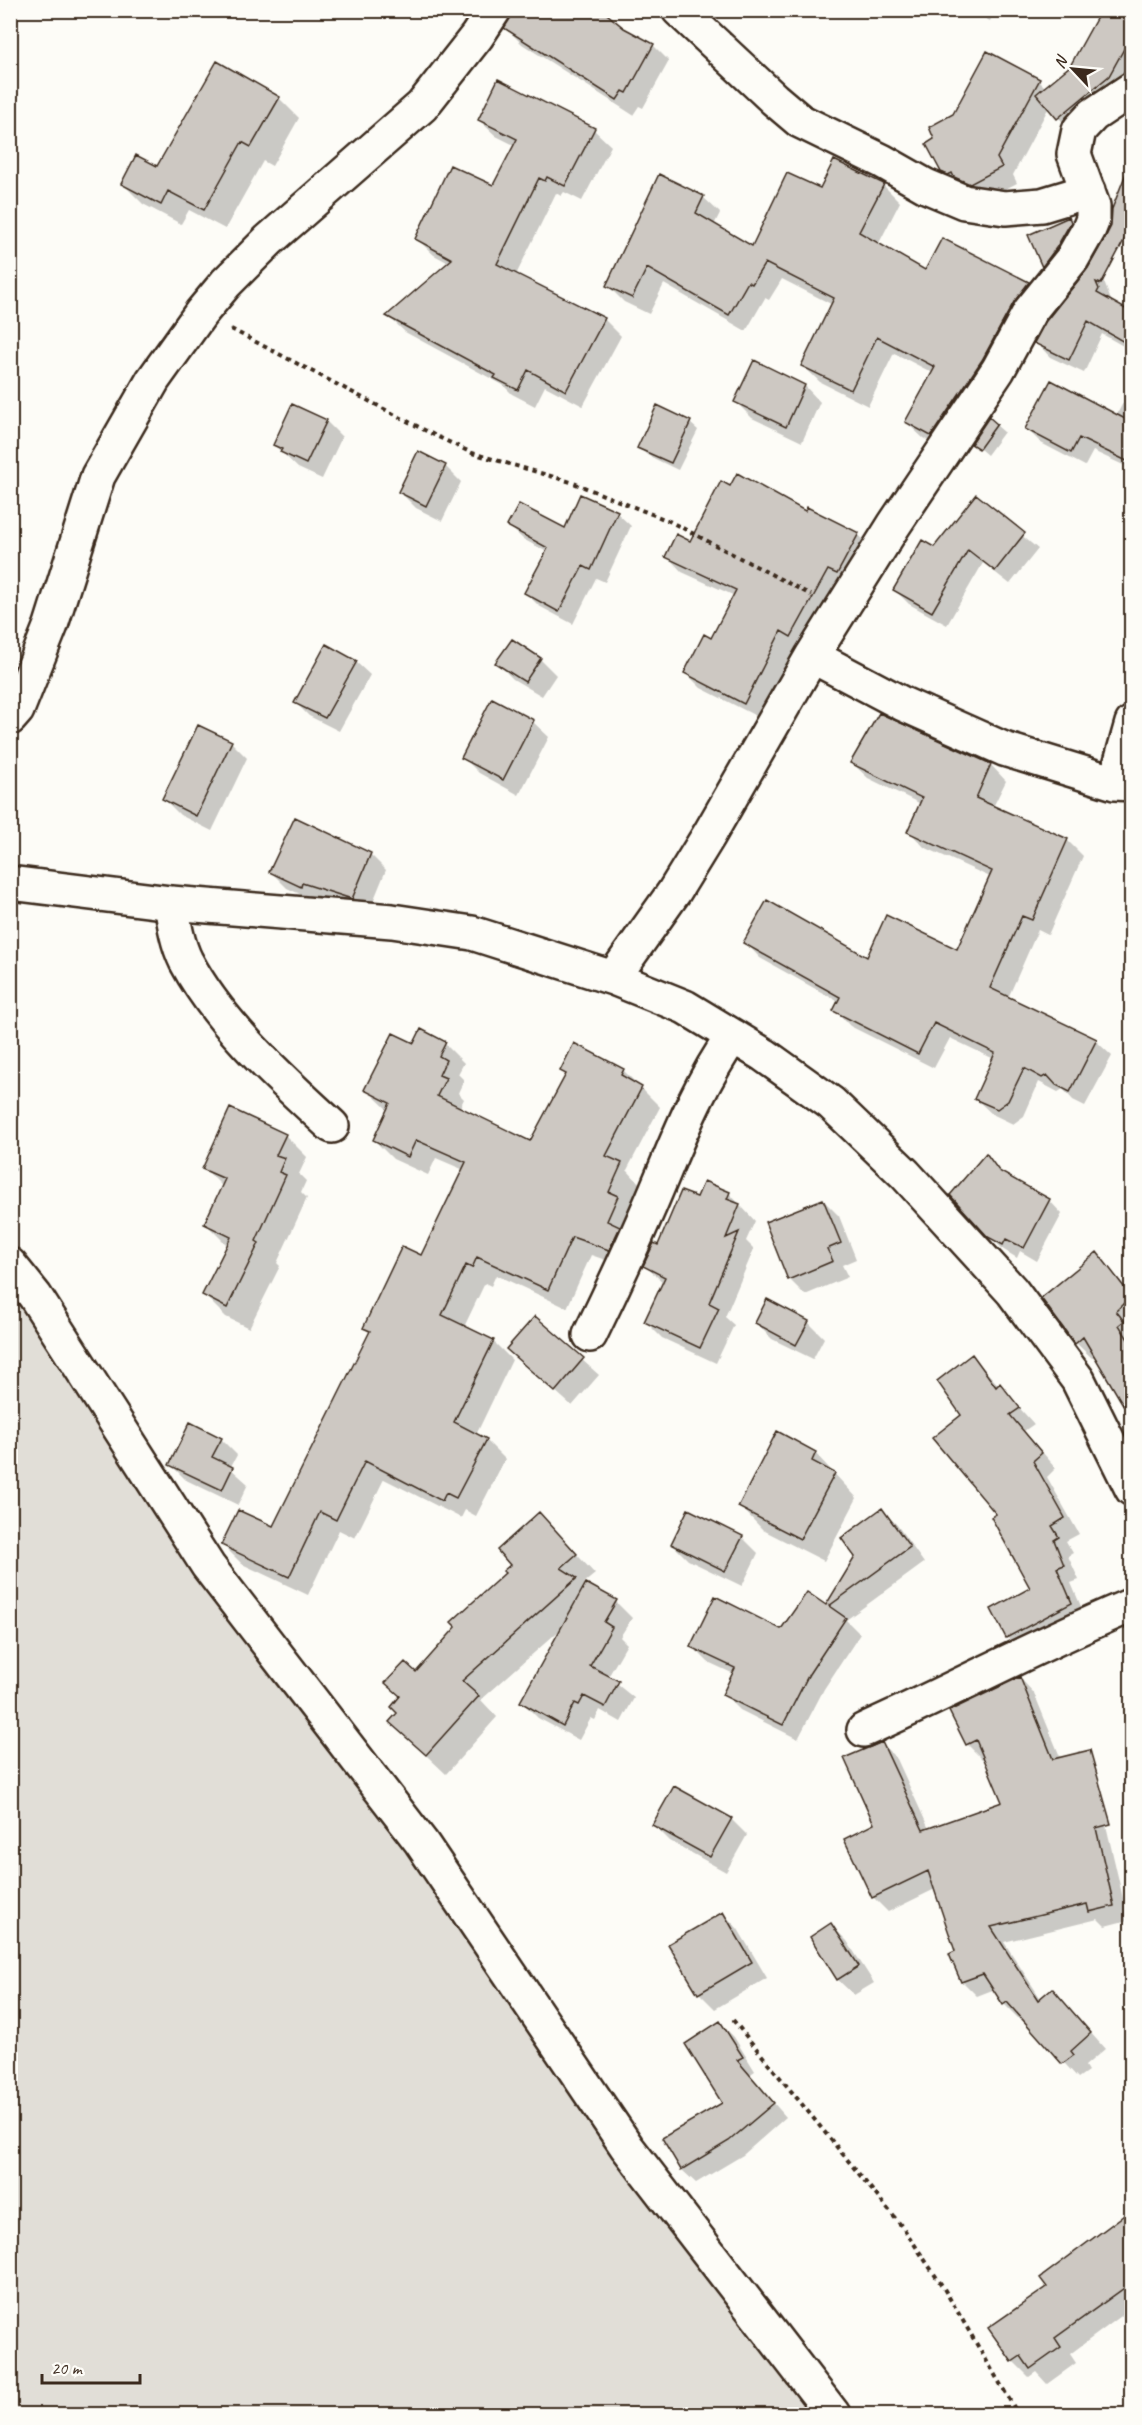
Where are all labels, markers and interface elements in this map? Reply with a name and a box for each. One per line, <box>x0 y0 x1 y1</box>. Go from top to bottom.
north arrow <box>1043 39 1103 99</box>
text: N <box>1049 51 1073 72</box>
scale bar <box>42 2347 140 2385</box>
text: 20 m <box>51 2357 84 2379</box>

